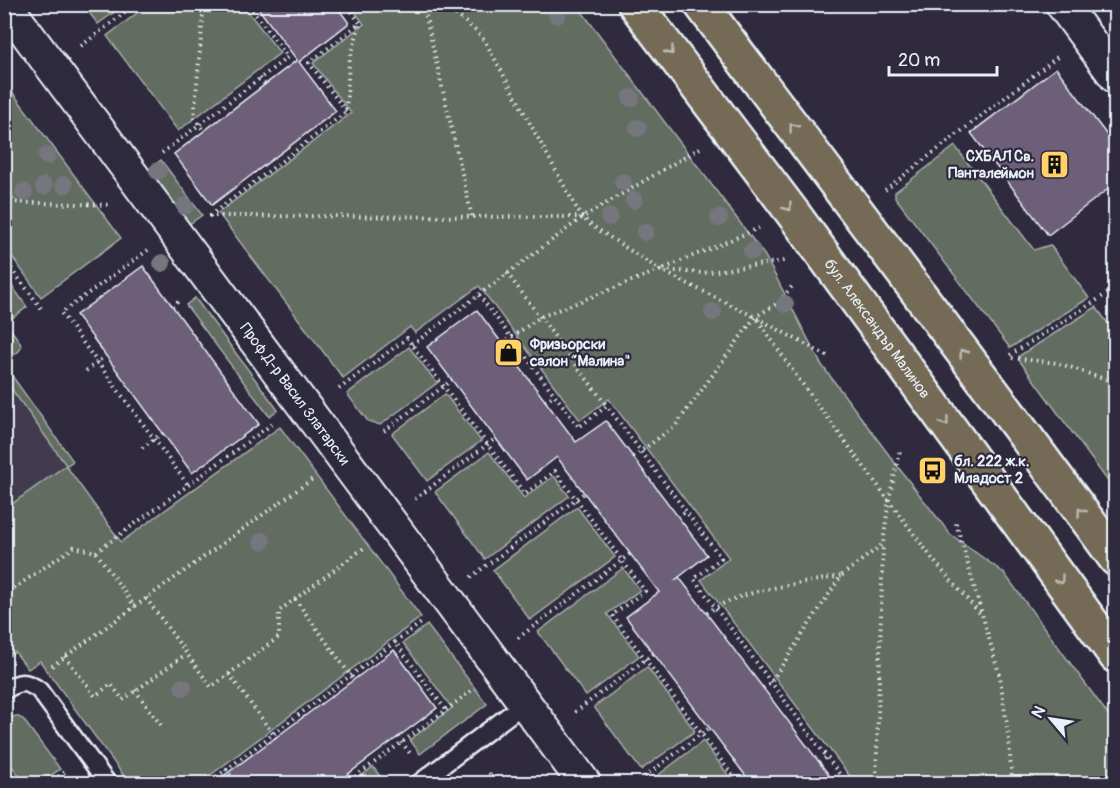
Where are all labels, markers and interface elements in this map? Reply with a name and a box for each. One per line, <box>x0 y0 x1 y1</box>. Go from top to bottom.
scale bar <box>889 39 997 77</box>
one-way arrow <box>663 45 674 56</box>
text: 20 m <box>898 49 940 72</box>
one-way arrow <box>789 123 800 134</box>
place label: СХБАЛ Св. Панталеймон <box>948 147 1035 183</box>
building icon: СХБАЛ Св. Панталеймон <box>1039 149 1071 181</box>
one-way arrow <box>781 200 792 211</box>
street label: бул. Александър Малинов <box>820 255 934 402</box>
street label: Проф.Д-р Васил Златарски <box>236 319 354 469</box>
place label: Фризьорски салон “Малина" <box>529 335 630 371</box>
shop icon: Фризьорски салон “Малина" <box>493 337 525 369</box>
one-way arrow <box>960 348 971 359</box>
one-way arrow <box>938 416 949 427</box>
place label: бл. 222 ж.к. Младост 2 <box>954 452 1029 488</box>
bus stop icon: бл. 222 ж.к. Младост 2 <box>917 454 949 486</box>
one-way arrow <box>1077 507 1088 518</box>
one-way arrow <box>1053 573 1064 584</box>
north arrow <box>1021 689 1081 749</box>
text: N <box>1027 702 1050 722</box>

